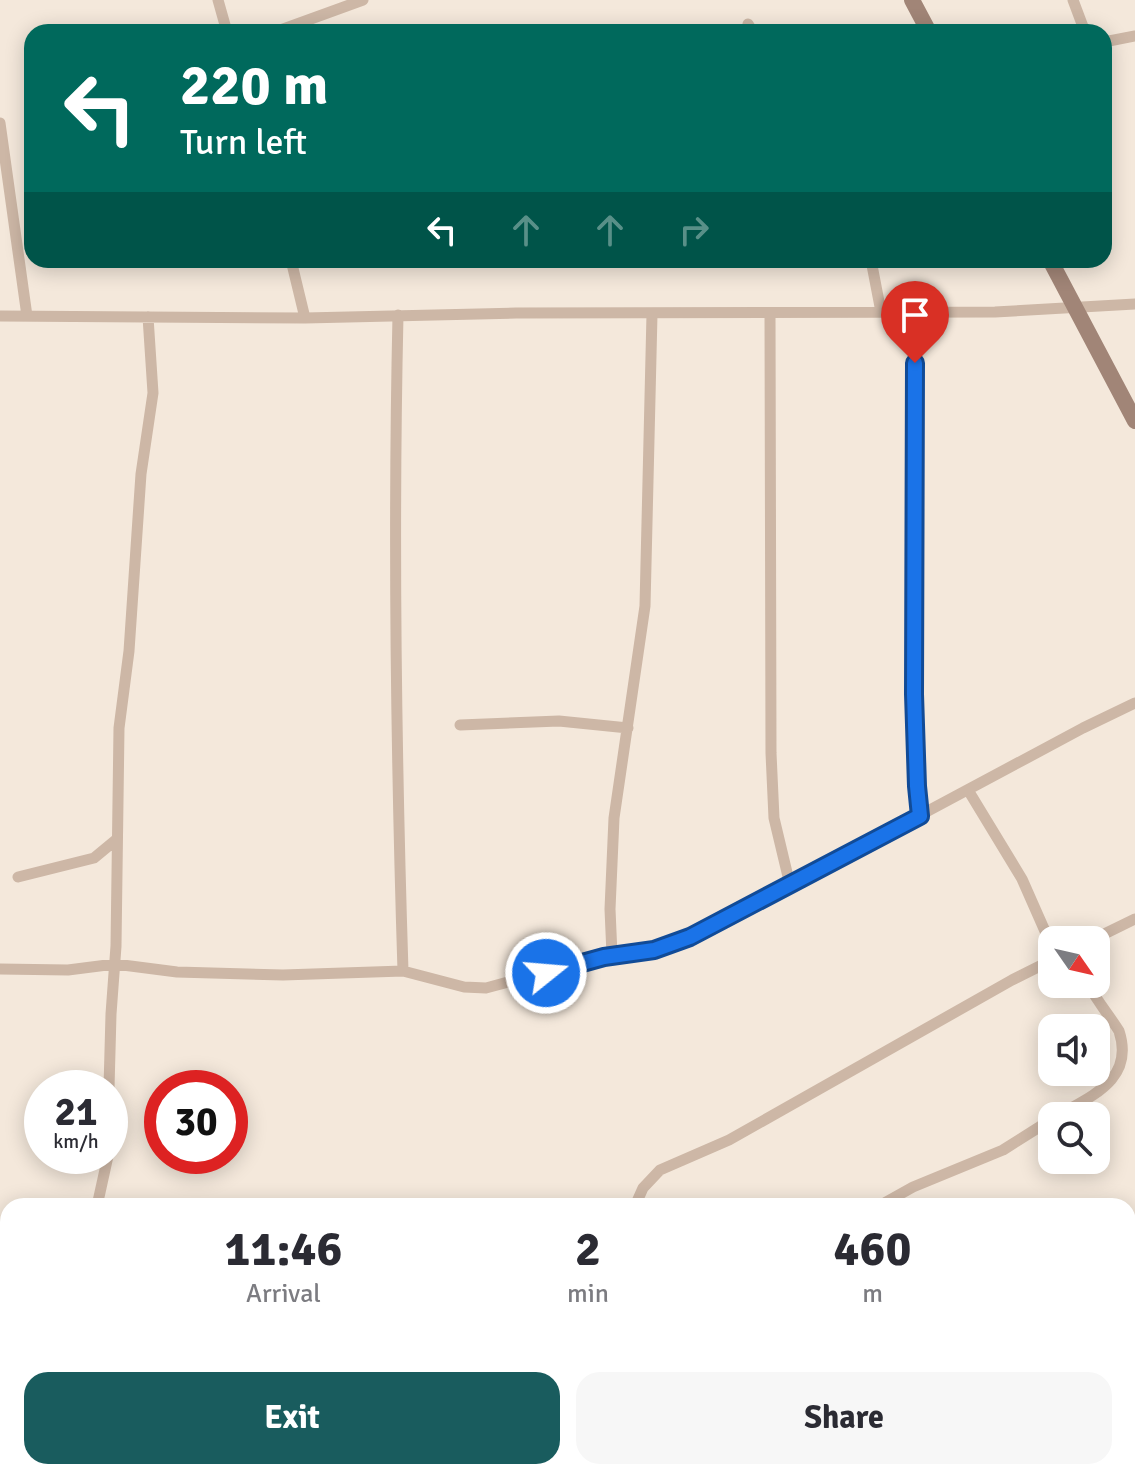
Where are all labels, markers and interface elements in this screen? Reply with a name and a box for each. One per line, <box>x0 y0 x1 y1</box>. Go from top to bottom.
text: 220 m <box>180 51 328 120</box>
icon: left <box>48 56 152 160</box>
text: Turn left <box>180 120 307 165</box>
icon: left <box>420 208 464 252</box>
icon: ahead <box>504 208 548 252</box>
icon: ahead <box>588 208 632 252</box>
icon: right <box>672 208 716 252</box>
pin <box>881 281 949 363</box>
icon: arrive <box>893 293 937 337</box>
north arrow <box>1038 926 1110 998</box>
map controls <box>1038 926 1110 1174</box>
position arrow <box>504 931 588 1015</box>
button: sound <box>1038 1014 1110 1086</box>
speed limit sign: 30 <box>144 1070 248 1174</box>
text: 21 <box>54 1087 98 1137</box>
button: search <box>1038 1102 1110 1174</box>
text: km/h <box>53 1129 99 1154</box>
text: 11:46 <box>225 1220 342 1279</box>
text: 2 <box>575 1220 601 1279</box>
text: 460 <box>834 1220 911 1279</box>
text: Arrival <box>246 1278 321 1310</box>
text: min <box>567 1278 609 1310</box>
text: m <box>862 1278 883 1310</box>
button: Exit <box>24 1372 560 1464</box>
button: Share <box>576 1372 1112 1464</box>

